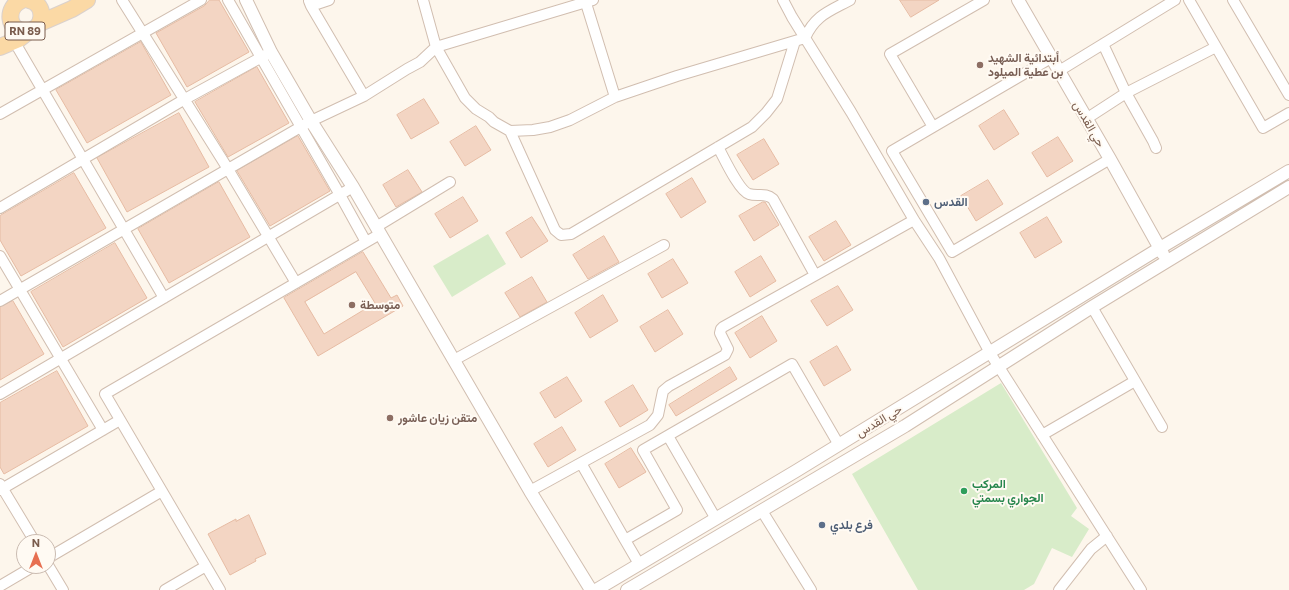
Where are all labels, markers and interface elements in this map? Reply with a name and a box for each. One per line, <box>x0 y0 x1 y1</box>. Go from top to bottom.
road number: RN 89 <box>5 22 45 40</box>
place label: أبتدائية الشهيد بن عطية الميلود <box>988 51 1063 79</box>
marker: أبتدائية الشهيد بن عطية الميلود <box>975 60 985 70</box>
street label: حي القدس <box>1070 98 1108 150</box>
place label: القدس <box>934 195 968 209</box>
marker: القدس <box>921 197 931 207</box>
place label: متوسطة <box>360 298 400 312</box>
marker: متوسطة <box>347 300 357 310</box>
street label: حي القدس <box>853 402 905 440</box>
place label: متقن زيان عاشور <box>398 411 477 425</box>
marker: متقن زيان عاشور <box>385 413 395 423</box>
place label: المركب الجواري بسمتي <box>972 477 1044 505</box>
marker: المركب الجواري بسمتي <box>959 486 969 496</box>
place label: فرع بلدي <box>830 518 873 532</box>
marker: فرع بلدي <box>817 520 827 530</box>
north arrow <box>16 534 56 574</box>
text: N <box>32 536 40 549</box>

